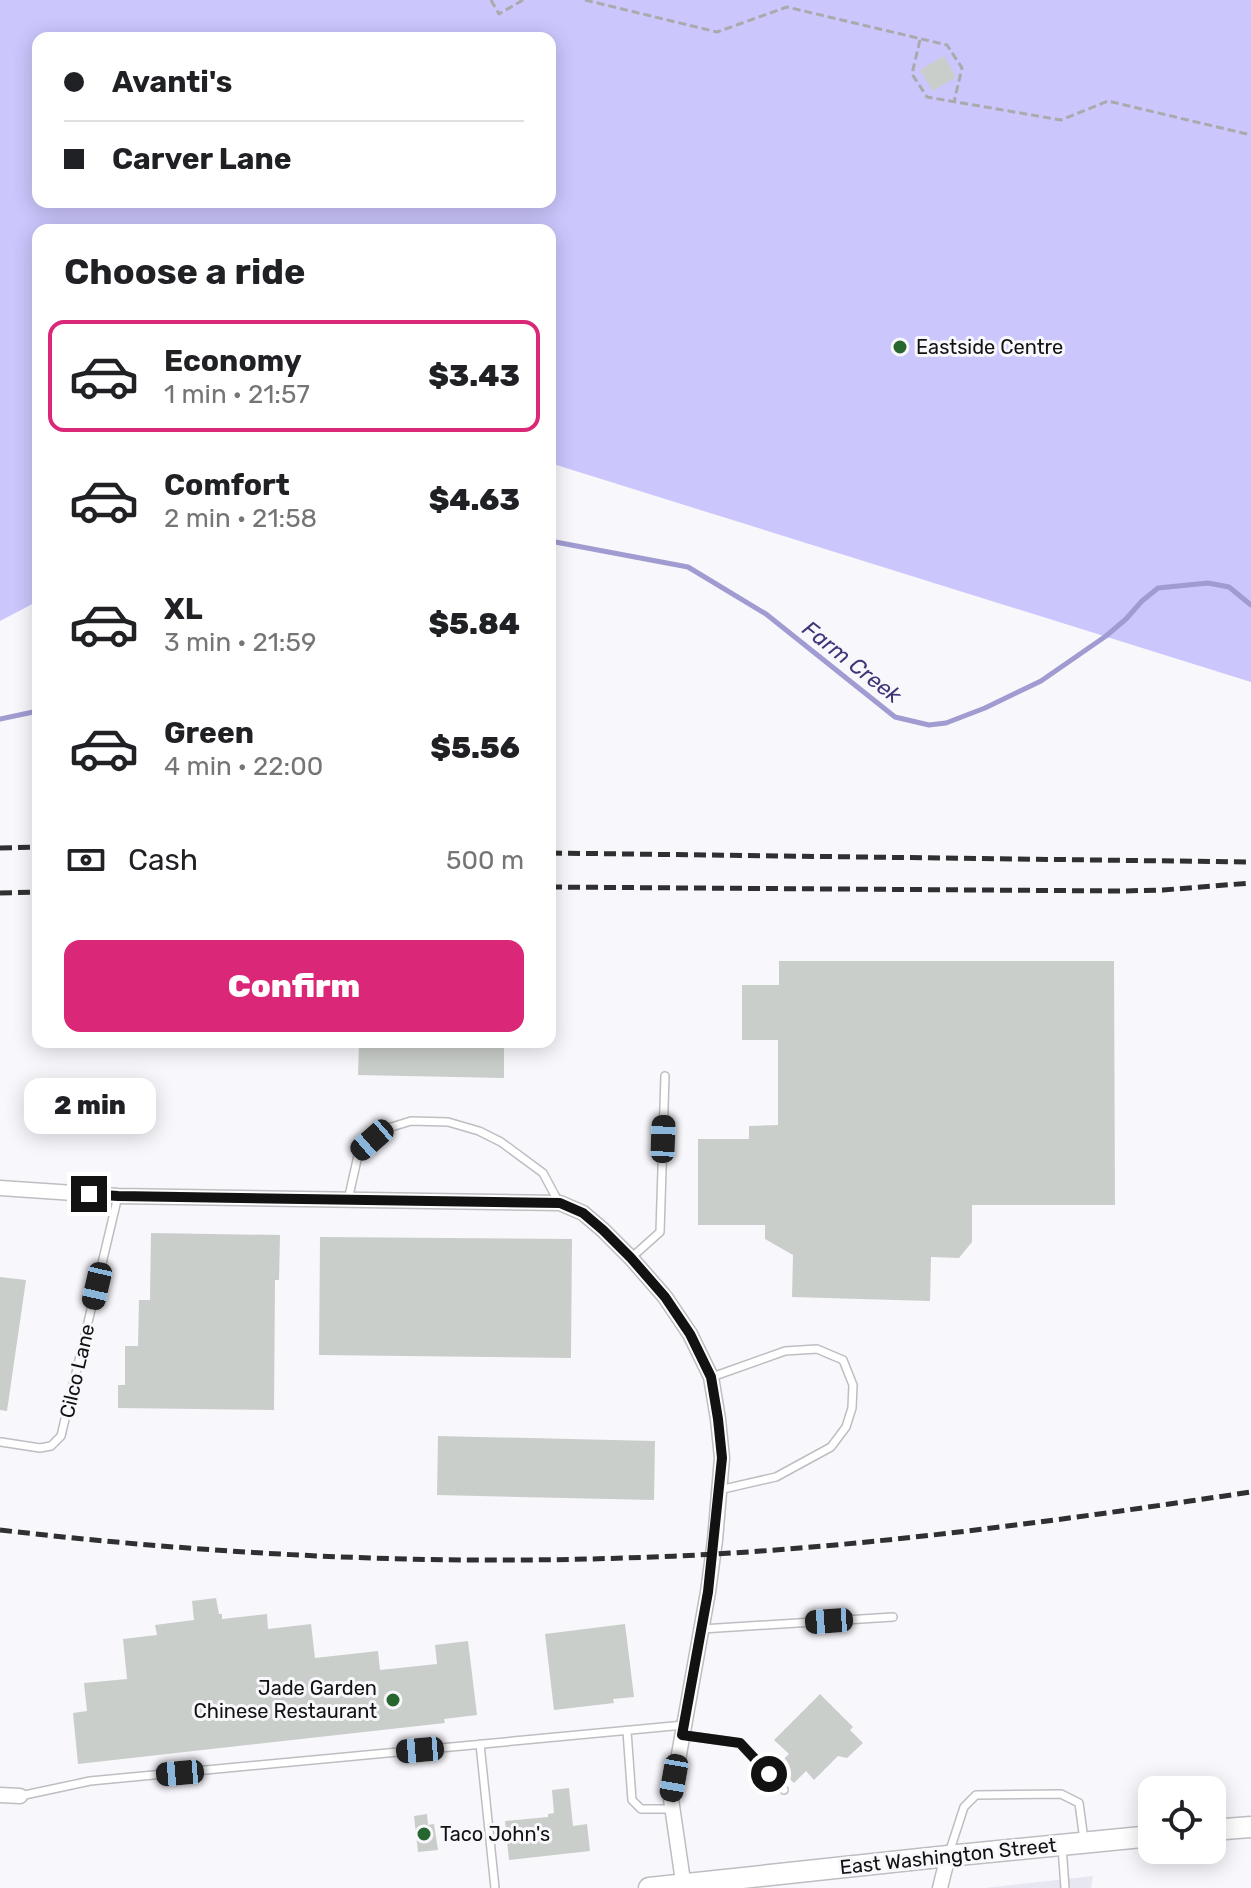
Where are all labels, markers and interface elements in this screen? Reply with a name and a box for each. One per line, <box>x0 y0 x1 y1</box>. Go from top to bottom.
text: Avanti's <box>112 64 232 100</box>
text: Carver Lane <box>112 141 292 177</box>
text: Choose a ride <box>64 250 305 293</box>
place label: Eastside Centre <box>916 335 1063 359</box>
marker: Eastside Centre <box>891 338 909 356</box>
icon: car <box>68 340 140 412</box>
text: Economy <box>164 343 302 379</box>
text: $3.43 <box>428 358 520 394</box>
text: 1 min · 21:57 <box>164 379 310 410</box>
icon: car <box>68 464 140 536</box>
text: Comfort <box>164 467 290 503</box>
text: $4.63 <box>429 482 520 518</box>
text: 2 min · 21:58 <box>164 503 317 534</box>
icon: car <box>68 588 140 660</box>
text: XL <box>164 591 203 627</box>
text: $5.84 <box>428 606 520 642</box>
water label: Farm Creek <box>797 615 907 709</box>
text: 3 min · 21:59 <box>164 627 316 658</box>
icon: car <box>68 712 140 784</box>
text: Green <box>164 715 254 751</box>
text: $5.56 <box>430 730 520 766</box>
text: 4 min · 22:00 <box>164 751 323 782</box>
icon: cash <box>64 838 108 882</box>
text: Cash <box>128 842 198 878</box>
text: 500 m <box>446 845 524 876</box>
button: Confirm <box>64 940 524 1032</box>
callout: 2 min <box>23 1078 155 1134</box>
text: 2 min <box>54 1090 126 1121</box>
car <box>346 1115 398 1165</box>
car <box>650 1115 676 1163</box>
route end <box>71 1176 107 1212</box>
car <box>80 1260 114 1312</box>
street label: Cilco Lane <box>55 1322 99 1420</box>
car <box>804 1607 854 1635</box>
place label: Jade Garden Chinese Restaurant <box>194 1676 377 1723</box>
marker: Jade Garden Chinese Restaurant <box>384 1691 402 1709</box>
car <box>395 1736 445 1764</box>
car <box>658 1752 690 1804</box>
route start <box>751 1756 787 1792</box>
car <box>155 1759 205 1787</box>
map controls <box>1138 1776 1226 1864</box>
button: locate <box>1138 1776 1226 1864</box>
place label: Taco John's <box>440 1822 550 1846</box>
marker: Taco John's <box>415 1825 433 1843</box>
street label: East Washington Street <box>838 1833 1058 1879</box>

